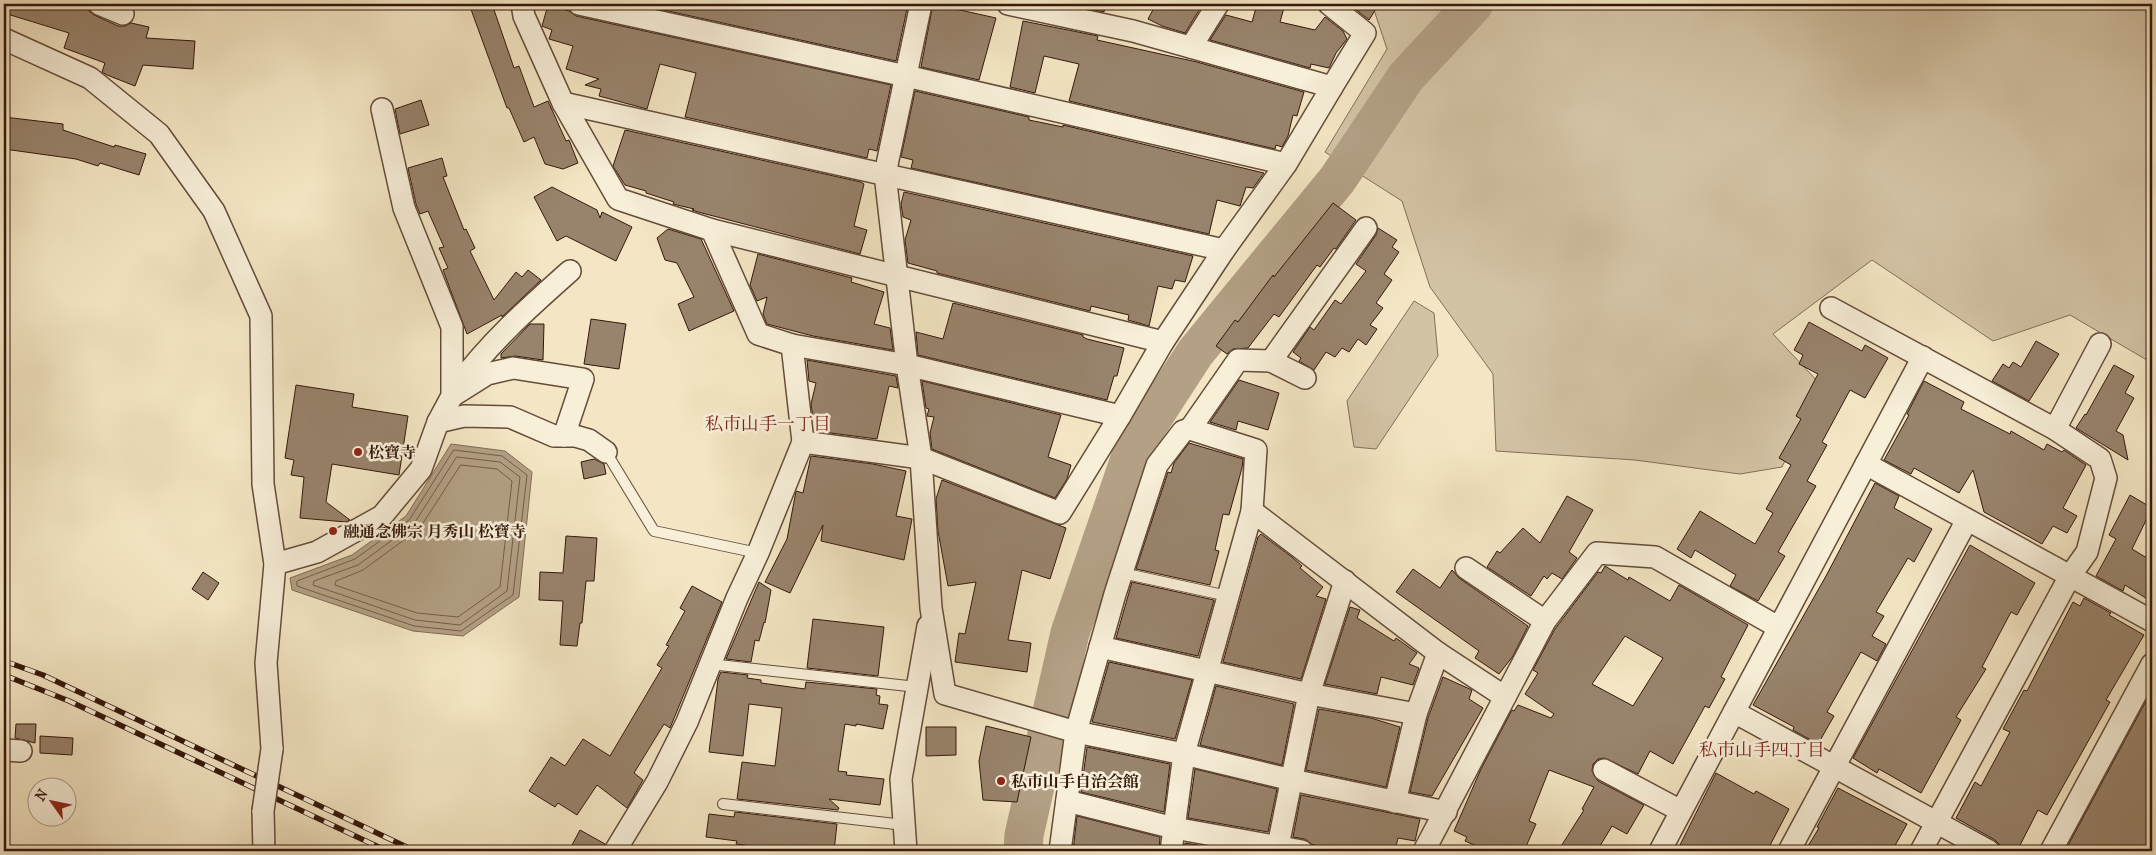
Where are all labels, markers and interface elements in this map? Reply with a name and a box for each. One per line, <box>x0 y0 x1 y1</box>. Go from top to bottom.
district label: 私市山手一丁目 <box>705 414 831 435</box>
place label: 松寶寺 <box>368 443 416 462</box>
marker: 松寶寺 <box>352 446 364 458</box>
place label: 融通念佛宗 月秀山 松寶寺 <box>343 522 526 541</box>
marker: 融通念佛宗 月秀山 松寶寺 <box>327 525 339 537</box>
district label: 私市山手四丁目 <box>1699 740 1825 761</box>
place label: 私市山手自治会館 <box>1011 772 1139 791</box>
marker: 私市山手自治会館 <box>995 775 1007 787</box>
north arrow <box>28 778 78 828</box>
text: N <box>31 786 52 804</box>

